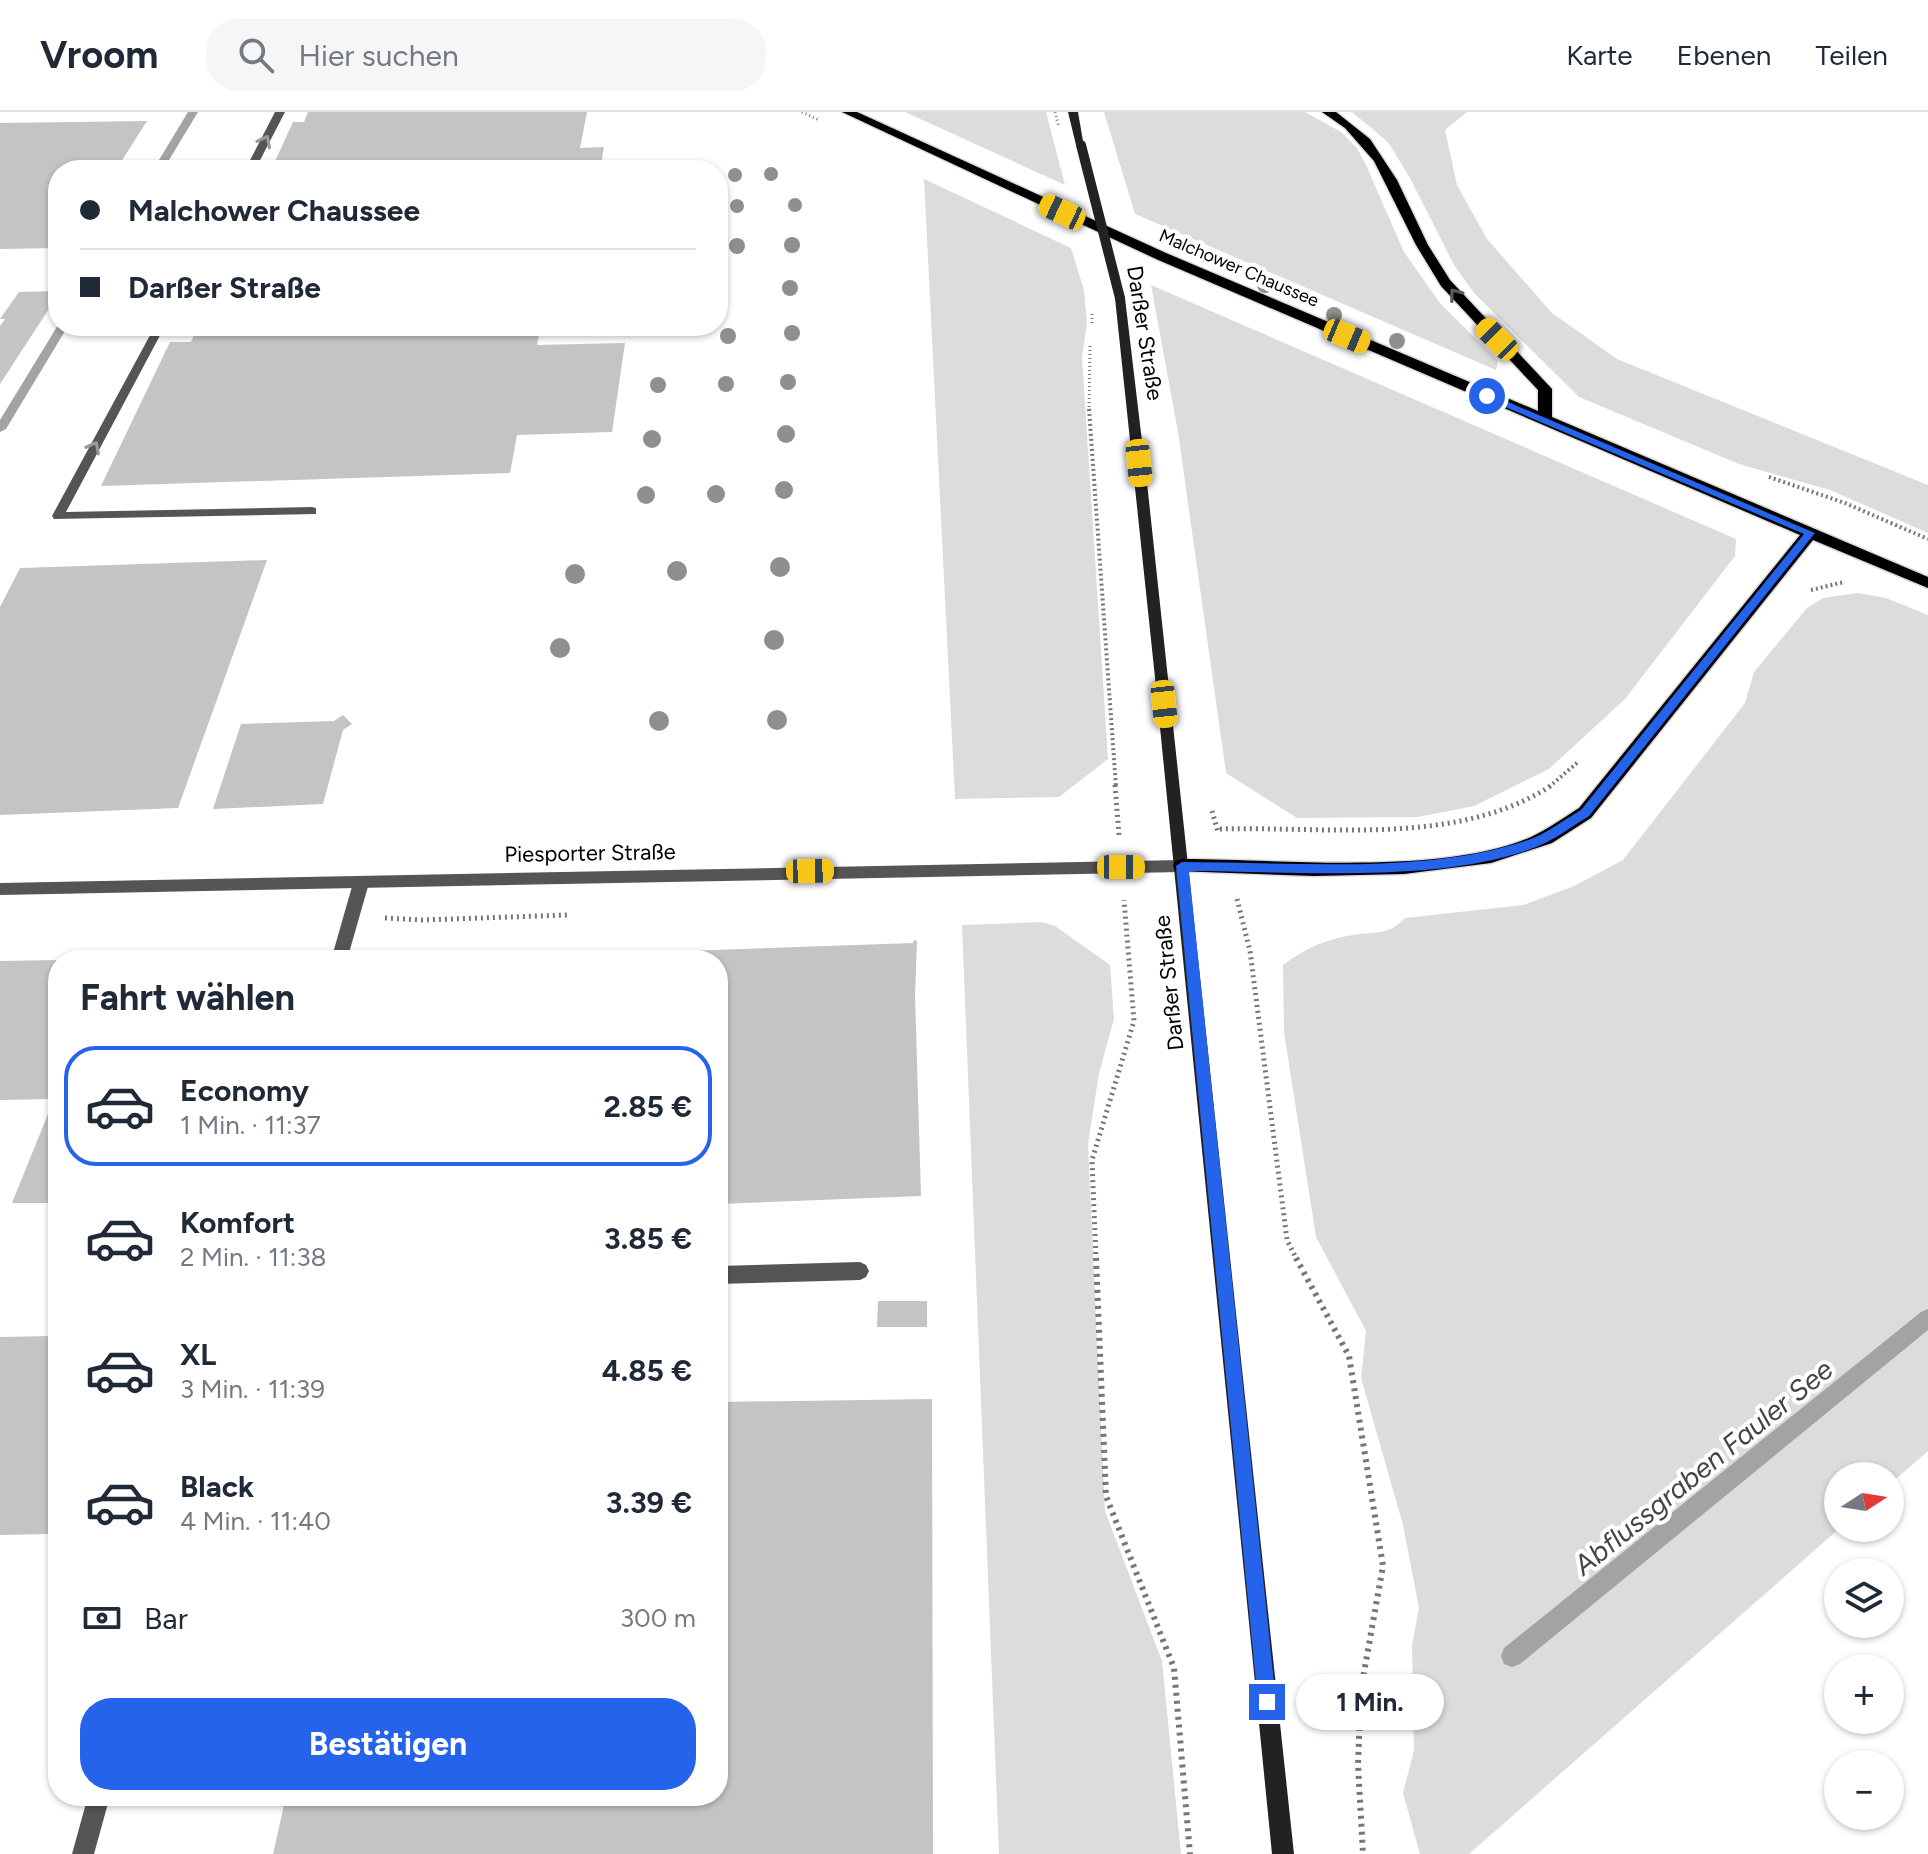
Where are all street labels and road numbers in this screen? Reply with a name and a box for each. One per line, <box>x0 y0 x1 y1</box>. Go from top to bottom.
street label: Malchower Chaussee <box>1156 224 1322 312</box>
street label: Darßer Straße <box>1121 264 1169 402</box>
street label: Piesporter Straße <box>504 838 676 868</box>
street label: Darßer Straße <box>1148 914 1190 1052</box>

